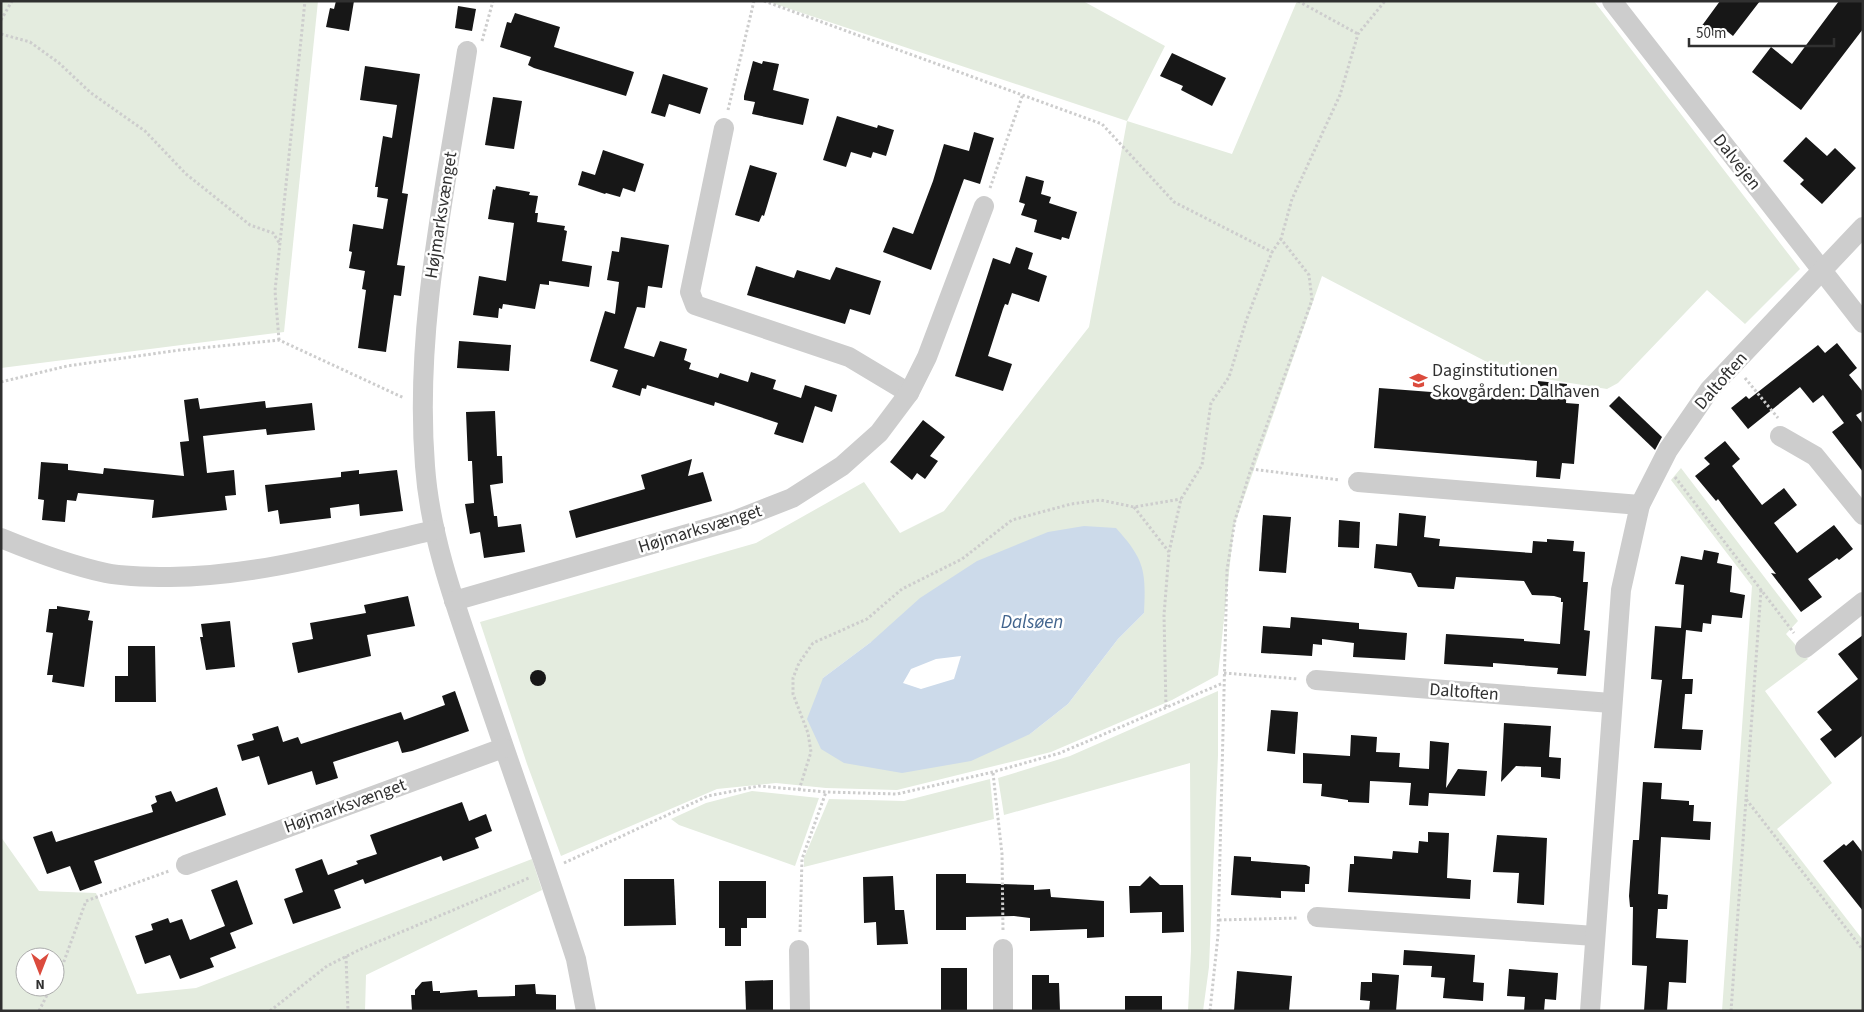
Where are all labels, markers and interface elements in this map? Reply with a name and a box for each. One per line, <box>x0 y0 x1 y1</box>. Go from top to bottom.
scale bar <box>1689 15 1834 47</box>
text: 50 m <box>1696 23 1726 44</box>
street label: Dalvejen <box>1707 129 1767 195</box>
street label: Højmarksvænget <box>419 150 463 280</box>
street label: Daltoften <box>1689 347 1753 415</box>
place label: Daginstitutionen Skovgården: Dalhaven <box>1432 358 1600 404</box>
school or university icon: Daginstitutionen Skovgården: Dalhaven <box>1408 370 1428 390</box>
street label: Højmarksvænget <box>635 498 765 560</box>
water label: Dalsøen <box>1001 609 1063 636</box>
street label: Daltoften <box>1428 677 1500 707</box>
street label: Højmarksvænget <box>280 772 410 840</box>
north arrow <box>15 947 65 997</box>
text: N <box>35 974 45 994</box>

